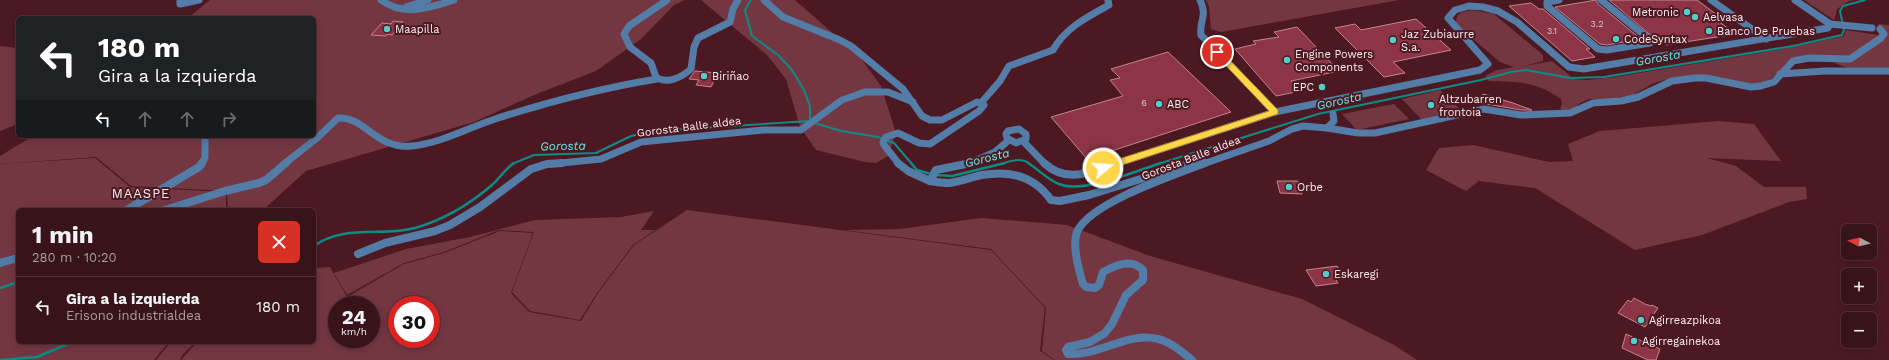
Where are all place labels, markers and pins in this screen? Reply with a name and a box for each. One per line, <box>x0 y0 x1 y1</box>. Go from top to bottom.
place label: Metronic <box>1632 6 1679 19</box>
marker: Metronic <box>1682 7 1692 17</box>
place label: Aelvasa <box>1703 11 1743 24</box>
marker: Aelvasa <box>1690 12 1700 22</box>
place label: Maapilla <box>395 23 440 36</box>
marker: Maapilla <box>382 24 392 34</box>
place label: Banco De Pruebas <box>1717 25 1815 38</box>
marker: Banco De Pruebas <box>1704 26 1714 36</box>
place label: Jaz Zubiaurre S.a. <box>1401 28 1474 54</box>
place label: CodeSyntax <box>1624 33 1687 46</box>
marker: CodeSyntax <box>1611 34 1621 44</box>
pin <box>1200 35 1234 69</box>
marker: Jaz Zubiaurre S.a. <box>1388 35 1398 45</box>
place label: Engine Powers Components <box>1295 48 1373 74</box>
marker: Engine Powers Components <box>1282 55 1292 65</box>
place label: Biriñao <box>712 70 749 83</box>
marker: Biriñao <box>699 71 709 81</box>
place label: EPC <box>1293 81 1314 94</box>
marker: EPC <box>1317 82 1327 92</box>
place label: Altzubarren frontoia <box>1439 93 1502 119</box>
place label: ABC <box>1167 98 1189 111</box>
marker: ABC <box>1154 99 1164 109</box>
marker: Altzubarren frontoia <box>1426 100 1436 110</box>
place label: Orbe <box>1297 181 1323 194</box>
marker: Orbe <box>1284 182 1294 192</box>
place label: Eskaregi <box>1334 268 1379 281</box>
marker: Eskaregi <box>1321 269 1331 279</box>
place label: Agirreazpikoa <box>1649 314 1721 327</box>
marker: Agirreazpikoa <box>1636 315 1646 325</box>
place label: Agirregainekoa <box>1642 335 1720 348</box>
marker: Agirregainekoa <box>1629 336 1639 346</box>

